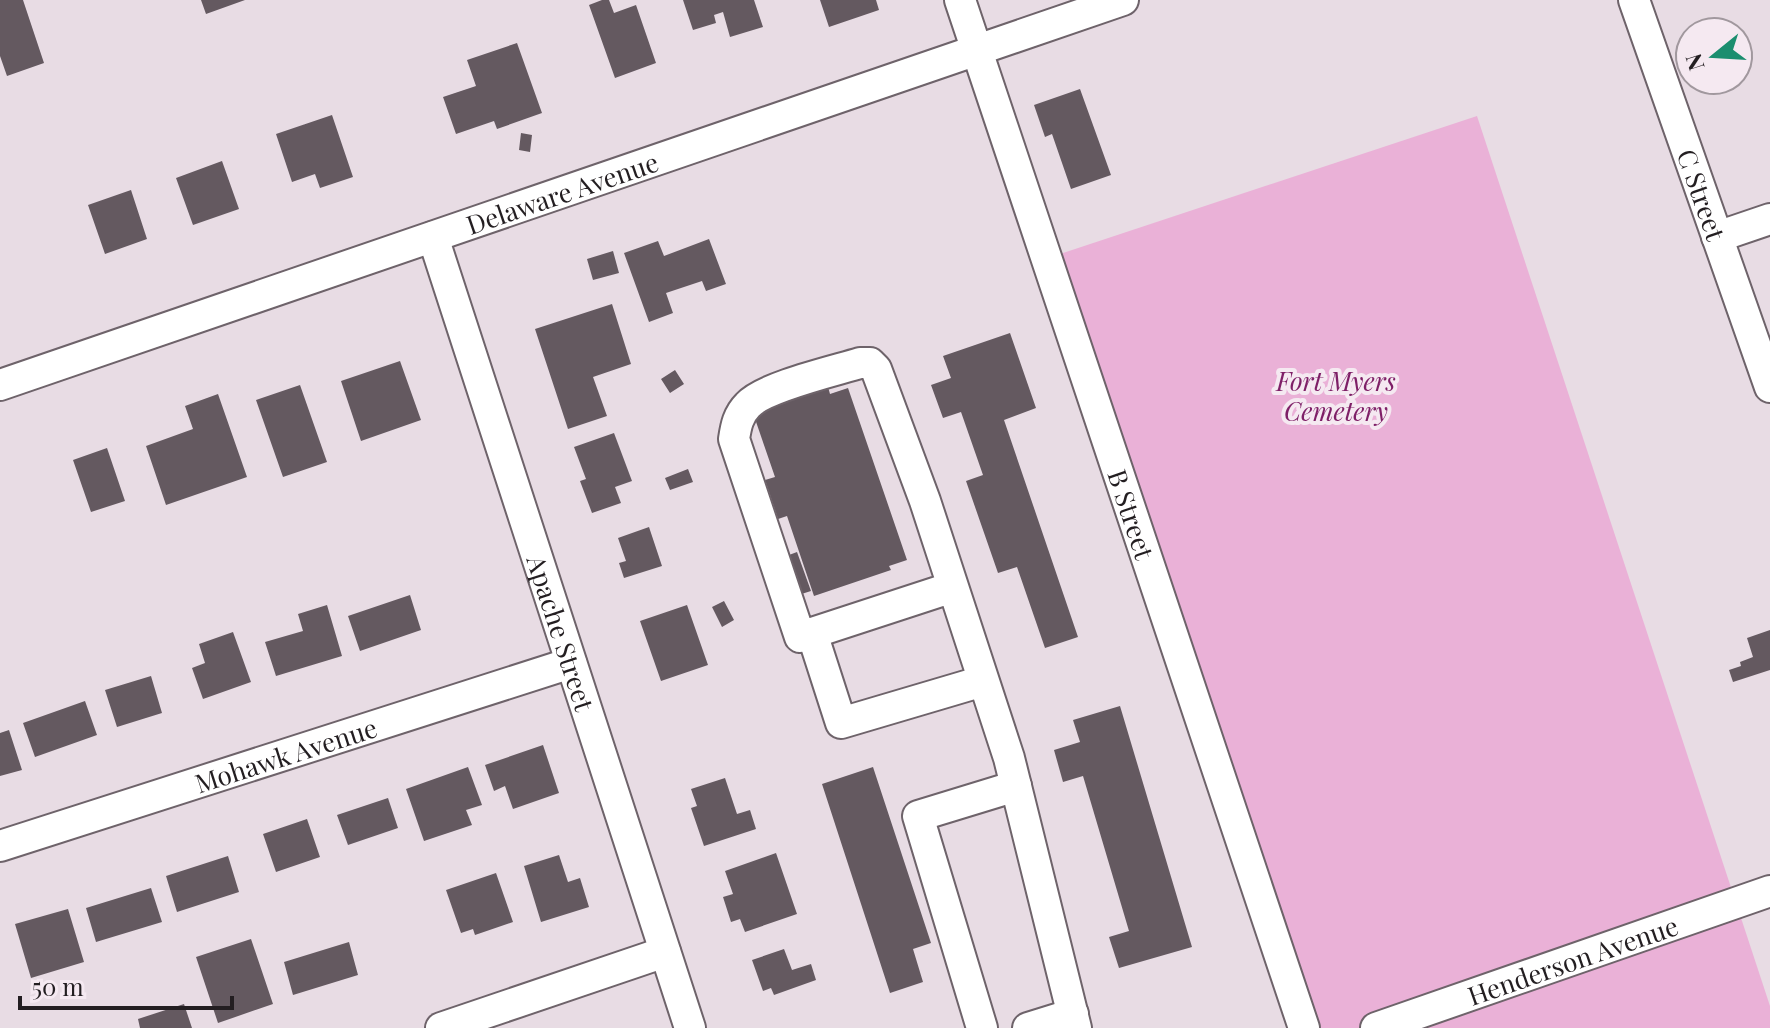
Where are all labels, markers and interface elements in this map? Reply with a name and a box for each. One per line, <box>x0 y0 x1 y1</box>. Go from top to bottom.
north arrow <box>1674 16 1754 96</box>
text: N <box>1677 50 1711 75</box>
street label: Delaware Avenue <box>461 143 662 241</box>
street label: C Street <box>1670 144 1735 245</box>
park label: Fort Myers Cemetery <box>1275 363 1396 428</box>
street label: B Street <box>1101 465 1164 564</box>
street label: Apache Street <box>520 549 603 716</box>
street label: Mohawk Avenue <box>190 709 381 800</box>
street label: Henderson Avenue <box>1463 907 1682 1012</box>
scale bar <box>20 960 232 1010</box>
text: 50 m <box>32 970 84 1002</box>

